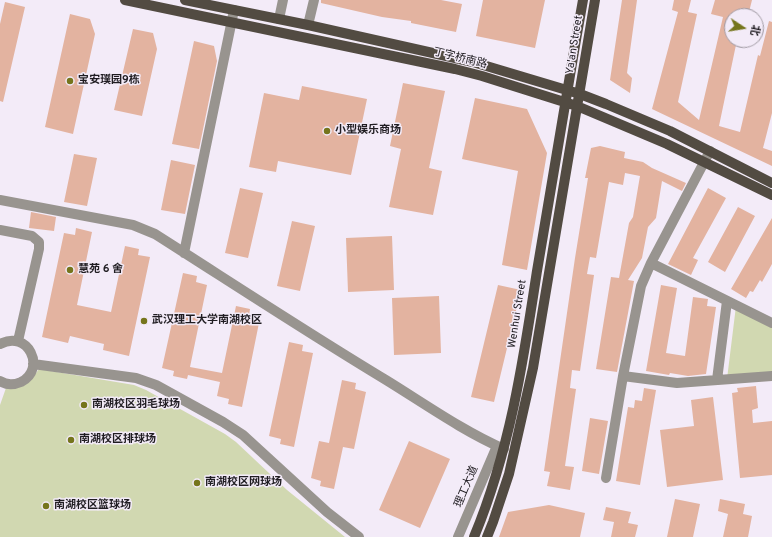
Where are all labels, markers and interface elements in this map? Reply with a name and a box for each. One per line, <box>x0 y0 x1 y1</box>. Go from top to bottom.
north arrow <box>724 8 764 48</box>
street label: Ya'an Street <box>564 15 586 75</box>
text: 北 <box>747 23 763 37</box>
street label: 丁字桥南路 <box>432 46 488 72</box>
place label: 宝安璞园9栋 <box>78 74 140 88</box>
marker: 宝安璞园9栋 <box>65 76 75 86</box>
place label: 小型娱乐商场 <box>335 124 401 138</box>
marker: 小型娱乐商场 <box>322 126 332 136</box>
place label: 慧苑 6 舍 <box>78 263 123 277</box>
marker: 慧苑 6 舍 <box>65 265 75 275</box>
street label: Wenhui Street <box>506 279 530 349</box>
place label: 武汉理工大学南湖校区 <box>152 314 262 328</box>
marker: 武汉理工大学南湖校区 <box>139 316 149 326</box>
place label: 南湖校区羽毛球场 <box>92 398 180 412</box>
marker: 南湖校区羽毛球场 <box>79 400 89 410</box>
place label: 南湖校区排球场 <box>79 433 156 447</box>
marker: 南湖校区排球场 <box>66 435 76 445</box>
street label: 理工大道 <box>452 464 482 510</box>
place label: 南湖校区网球场 <box>205 476 282 490</box>
marker: 南湖校区网球场 <box>192 478 202 488</box>
place label: 南湖校区篮球场 <box>54 499 131 513</box>
marker: 南湖校区篮球场 <box>41 501 51 511</box>

